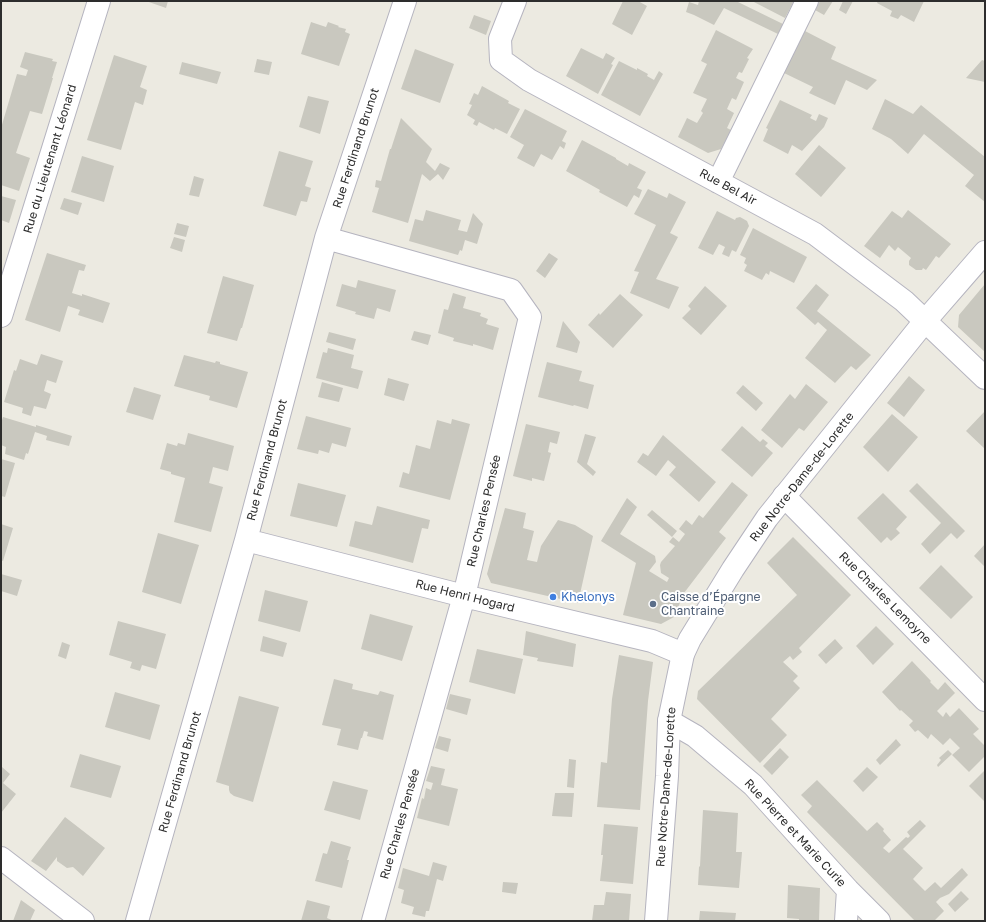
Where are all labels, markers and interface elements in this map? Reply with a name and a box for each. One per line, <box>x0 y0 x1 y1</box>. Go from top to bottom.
street label: Rue du Lieutenant Léonard <box>20 83 80 235</box>
street label: Rue Ferdinand Brunot <box>330 86 382 210</box>
street label: Rue Bel Air <box>697 166 759 208</box>
street label: Rue Ferdinand Brunot <box>244 397 290 523</box>
street label: Rue Notre-Dame-de-Lorette <box>747 409 857 545</box>
street label: Rue Charles Pensée <box>464 454 504 568</box>
street label: Rue Charles Lemoyne <box>836 549 934 647</box>
street label: Rue Henri Hogard <box>414 577 516 615</box>
place label: Khelonys <box>561 590 615 604</box>
place label: Caisse d’Épargne Chantraine <box>661 590 761 618</box>
marker: Khelonys <box>548 592 558 602</box>
marker: Caisse d’Épargne Chantraine <box>648 599 658 609</box>
street label: Rue Notre-Dame-de-Lorette <box>653 706 679 868</box>
street label: Rue Ferdinand Brunot <box>156 710 204 834</box>
street label: Rue Charles Pensée <box>377 767 423 881</box>
street label: Rue Pierre et Marie Curie <box>741 776 849 890</box>

